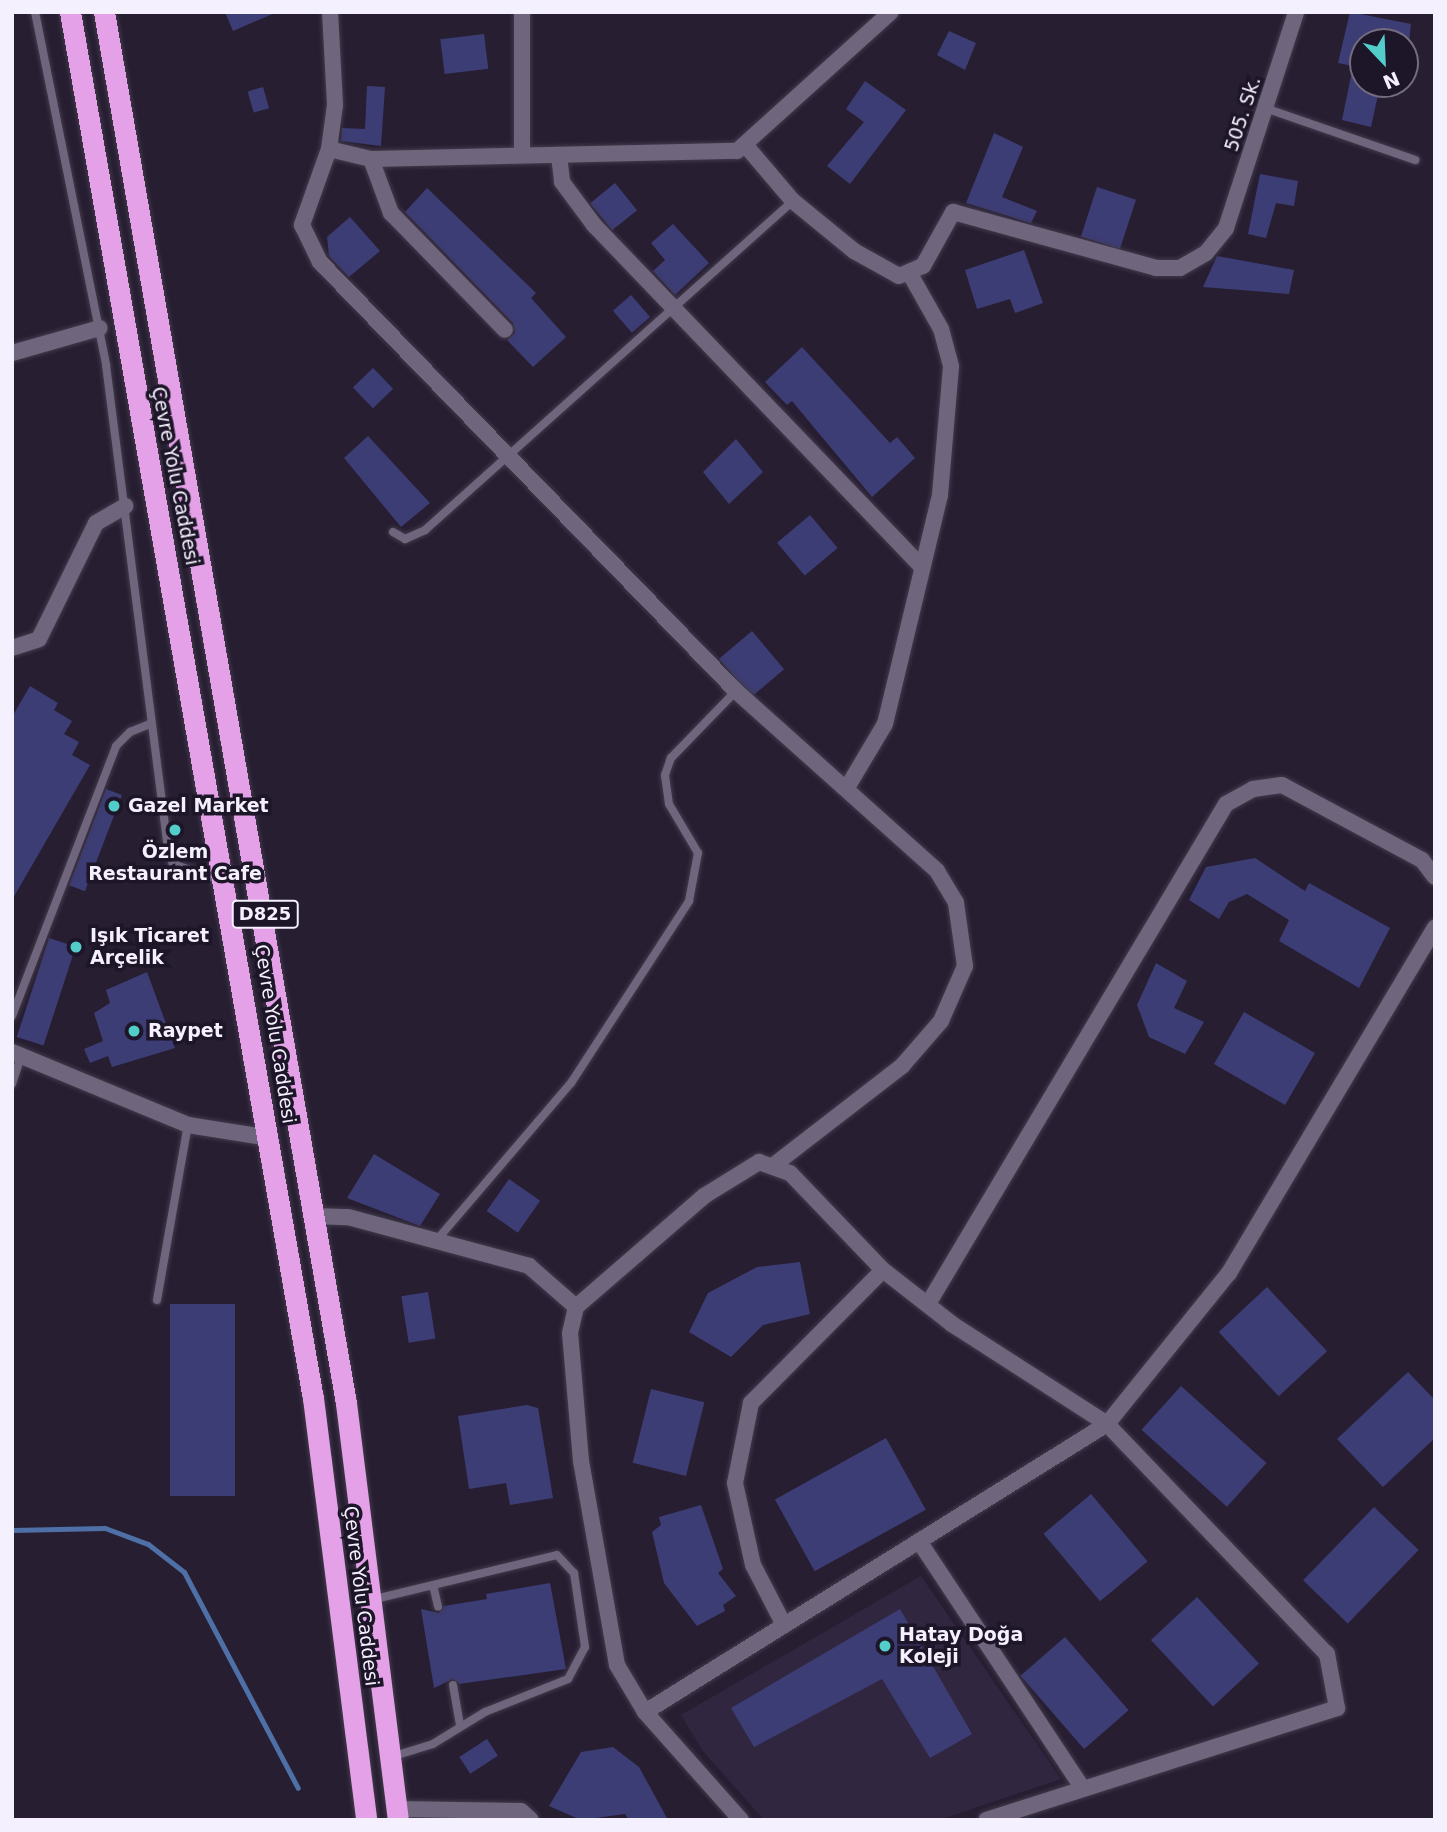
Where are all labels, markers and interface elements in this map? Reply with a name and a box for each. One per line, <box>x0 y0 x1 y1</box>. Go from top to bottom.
north arrow <box>1349 28 1419 98</box>
text: N <box>1380 67 1403 94</box>
street label: 505. Sk. <box>1220 74 1266 154</box>
street label: Çevre Yolu Caddesi <box>147 385 203 567</box>
place label: Gazel Market <box>128 795 269 817</box>
marker: Gazel Market <box>106 798 122 814</box>
marker: Özlem Restaurant Cafe <box>167 822 183 838</box>
place label: Özlem Restaurant Cafe <box>88 841 262 885</box>
road number: D825 <box>230 900 300 929</box>
place label: Işık Ticaret Arçelik <box>90 925 209 969</box>
marker: Işık Ticaret Arçelik <box>68 939 84 955</box>
street label: Çevre Yolu Caddesi <box>250 943 300 1125</box>
place label: Raypet <box>148 1020 223 1042</box>
marker: Raypet <box>126 1023 142 1039</box>
street label: Çevre Yolu Caddesi <box>339 1505 383 1687</box>
place label: Hatay Doğa Koleji <box>899 1624 1023 1668</box>
marker: Hatay Doğa Koleji <box>877 1638 893 1654</box>

